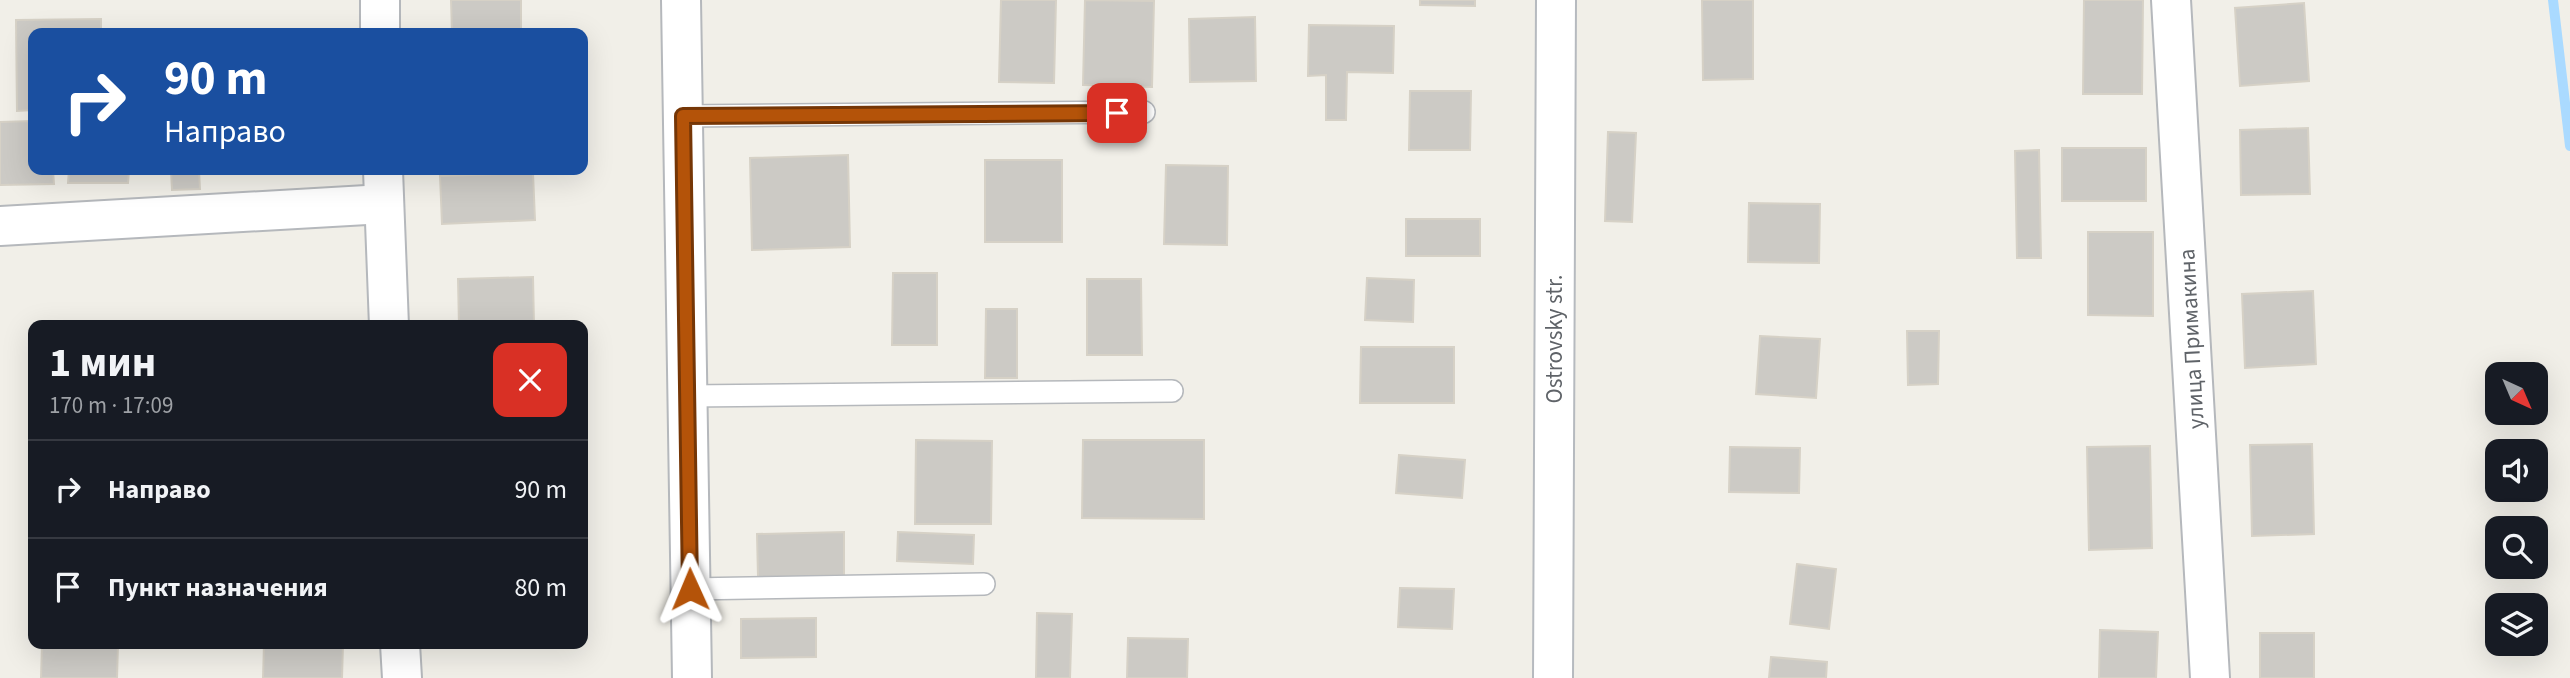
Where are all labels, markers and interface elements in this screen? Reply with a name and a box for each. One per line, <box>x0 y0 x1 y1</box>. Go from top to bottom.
text: 90 m <box>164 44 268 114</box>
icon: right <box>49 56 140 147</box>
pin <box>1087 83 1147 143</box>
icon: arrive <box>1098 94 1136 132</box>
text: Направо <box>164 109 286 155</box>
street label: улица Примакина <box>2170 248 2213 430</box>
street label: Ostrovsky str. <box>1538 275 1571 403</box>
text: 1 мин <box>49 333 156 393</box>
button: close <box>493 343 567 417</box>
north arrow <box>2485 362 2548 425</box>
map controls <box>2485 362 2548 656</box>
text: 170 m · 17:09 <box>49 389 173 422</box>
button: sound <box>2485 439 2548 502</box>
icon: right <box>49 470 87 508</box>
text: Направо <box>108 471 211 508</box>
text: 90 m <box>514 471 567 508</box>
button: search <box>2485 516 2548 579</box>
position arrow <box>653 552 727 626</box>
icon: arrive <box>49 568 87 606</box>
text: Пункт назначения <box>108 569 328 606</box>
text: 80 m <box>514 569 567 606</box>
button: layers <box>2485 593 2548 656</box>

